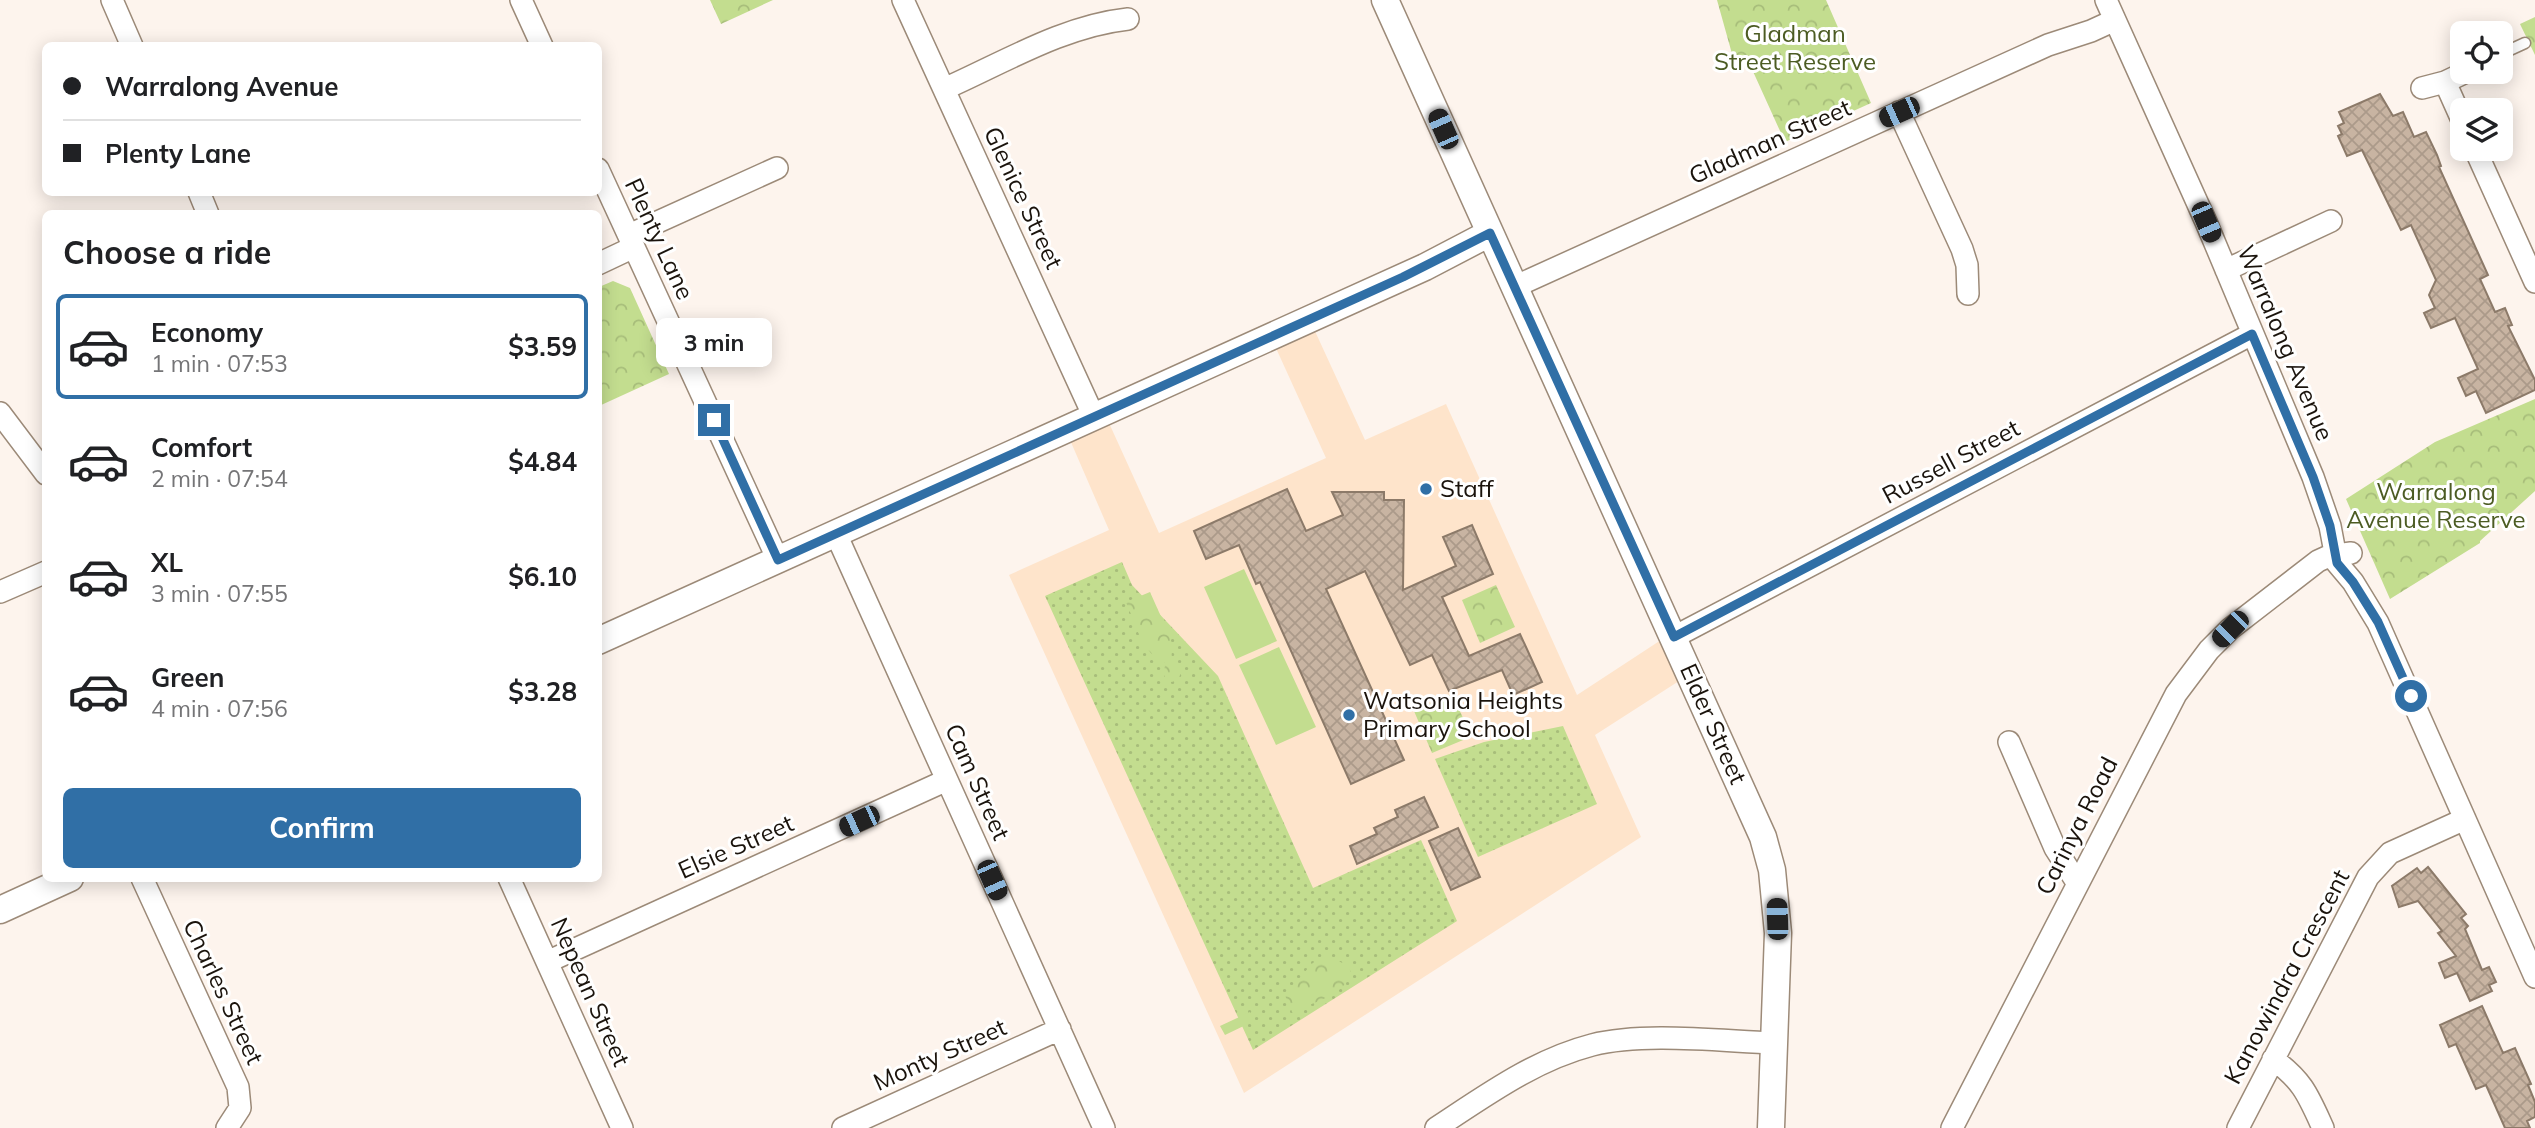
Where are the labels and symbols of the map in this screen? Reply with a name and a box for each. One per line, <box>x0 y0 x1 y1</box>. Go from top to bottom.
park label: Gladman Street Reserve <box>1714 18 1876 76</box>
street label: Gladman Street <box>1684 92 1855 190</box>
car <box>1876 94 1923 130</box>
car <box>1425 106 1462 152</box>
street label: Glenice Street <box>978 122 1070 273</box>
street label: Plenty Lane <box>619 173 701 304</box>
car <box>2189 199 2224 245</box>
street label: Warralong Avenue <box>2231 240 2341 445</box>
callout: 3 min <box>656 318 772 368</box>
route end <box>698 404 730 436</box>
street label: Russell Street <box>1877 412 2024 510</box>
place label: Staff <box>1440 473 1494 503</box>
park label: Warralong Avenue Reserve <box>2346 476 2526 534</box>
marker: Staff <box>1418 481 1434 497</box>
car <box>2208 607 2253 651</box>
street label: Elder Street <box>1674 659 1754 788</box>
route start <box>2395 680 2427 712</box>
place label: Watsonia Heights Primary School <box>1363 685 1563 743</box>
marker: Watsonia Heights Primary School <box>1341 707 1357 723</box>
street label: Cam Street <box>939 719 1017 844</box>
street label: Carinya Road <box>2029 752 2124 900</box>
car <box>836 803 883 839</box>
street label: Elsie Street <box>673 807 798 885</box>
car <box>974 857 1011 903</box>
street label: Kanowindra Crescent <box>2217 864 2355 1089</box>
car <box>1766 898 1789 940</box>
street label: Nepean Street <box>545 913 637 1071</box>
street label: Charles Street <box>177 914 271 1069</box>
street label: Monty Street <box>868 1011 1011 1097</box>

